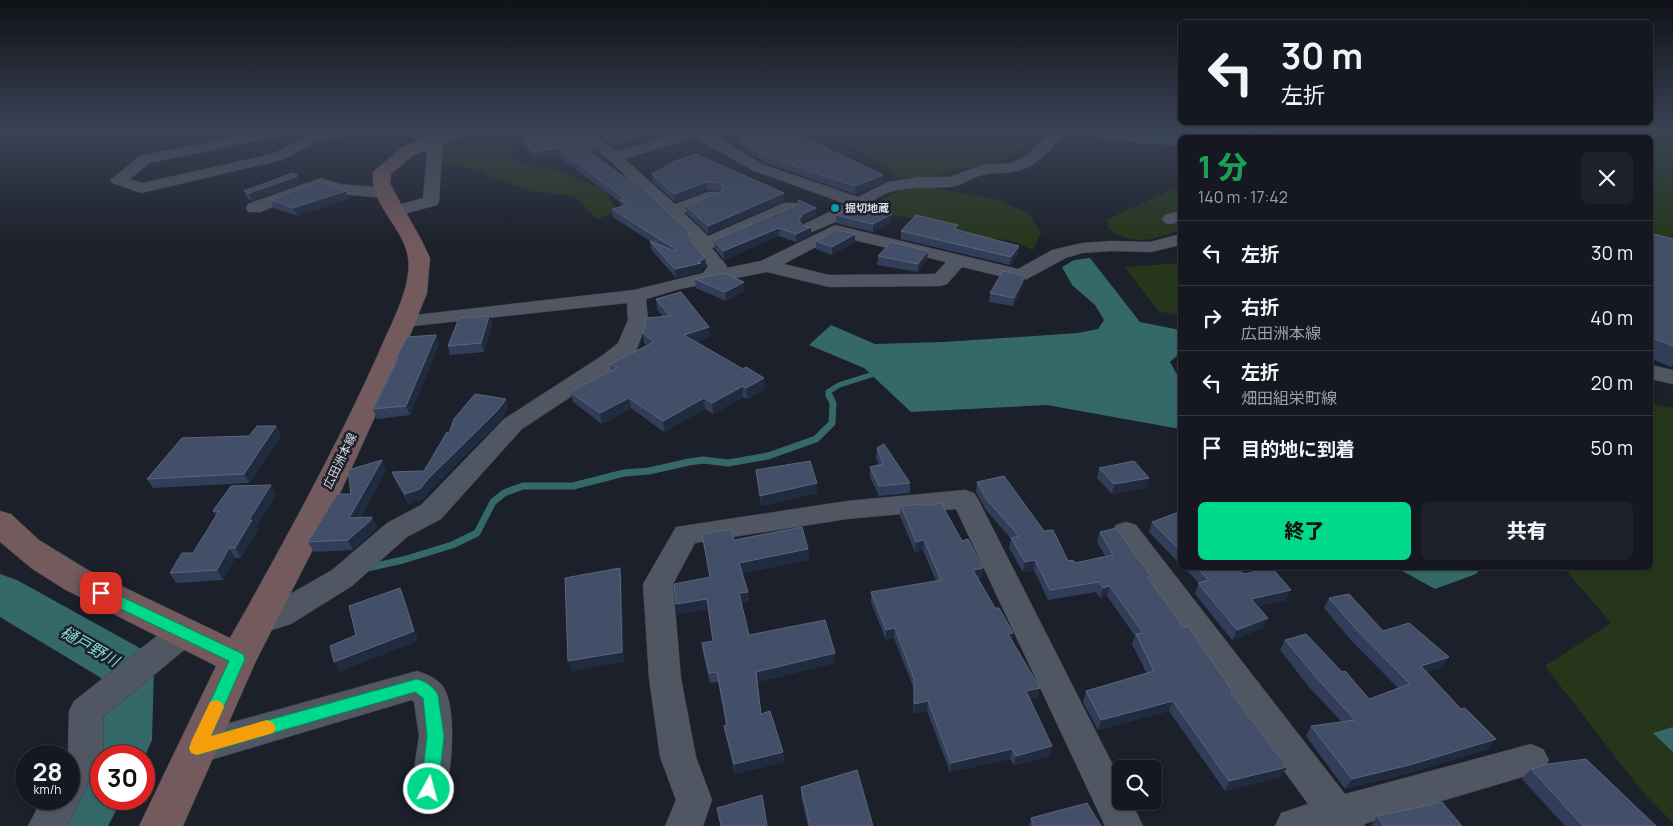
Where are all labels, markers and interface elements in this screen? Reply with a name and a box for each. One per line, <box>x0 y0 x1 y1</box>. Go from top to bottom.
text: 30 m <box>1281 32 1363 80</box>
icon: left <box>1198 40 1263 105</box>
text: 左折 <box>1281 80 1325 110</box>
text: 1 分 <box>1198 146 1248 187</box>
button: close <box>1581 152 1633 204</box>
text: 140 m · 17:42 <box>1198 186 1288 208</box>
place label: 掘切地蔵 <box>845 200 889 215</box>
marker: 掘切地蔵 <box>829 202 841 214</box>
icon: left <box>1198 239 1226 267</box>
text: 30 m <box>1591 240 1633 266</box>
text: 左折 <box>1241 241 1279 267</box>
text: 右折 <box>1241 294 1279 320</box>
icon: right <box>1198 304 1226 332</box>
text: 40 m <box>1590 305 1633 331</box>
text: 広田洲本線 <box>1241 322 1321 344</box>
text: 左折 <box>1241 359 1279 385</box>
icon: left <box>1198 369 1226 397</box>
text: 20 m <box>1591 370 1633 396</box>
text: 畑田組栄町線 <box>1241 387 1337 409</box>
street label: 広田洲本線 <box>319 430 360 491</box>
icon: arrive <box>1198 434 1226 462</box>
text: 50 m <box>1591 435 1633 461</box>
text: 目的地に到着 <box>1241 436 1355 462</box>
button: 終了 <box>1198 502 1411 560</box>
button: 共有 <box>1421 502 1633 560</box>
pin <box>80 572 122 614</box>
icon: arrive <box>87 579 115 607</box>
water label: 樋戸野川 <box>57 620 125 673</box>
speed limit sign: 30 <box>90 745 155 810</box>
text: 28 <box>32 754 63 789</box>
map controls <box>1112 760 1162 810</box>
button: search <box>1112 760 1162 810</box>
position arrow <box>402 762 454 814</box>
text: km/h <box>34 781 61 798</box>

